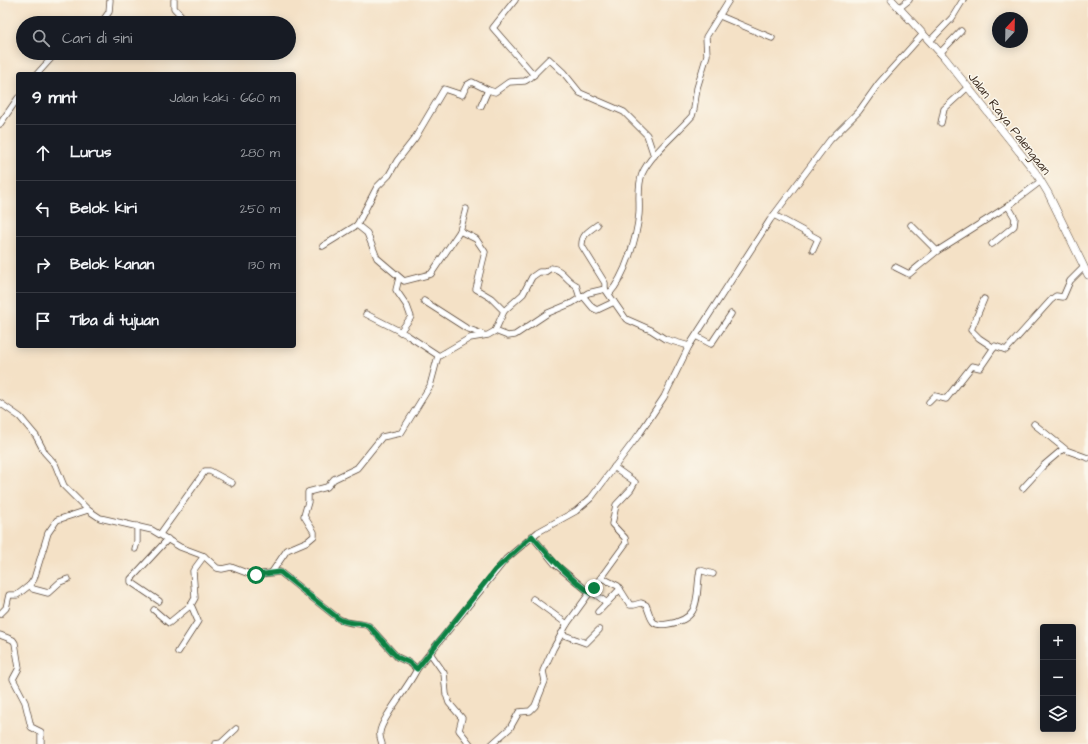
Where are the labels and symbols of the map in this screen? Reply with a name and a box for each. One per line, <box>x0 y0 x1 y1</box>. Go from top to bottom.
north arrow <box>992 12 1028 48</box>
street label: Jalan Raya Palengaan <box>963 69 1055 180</box>
route start <box>247 566 265 584</box>
route end <box>585 579 603 597</box>

